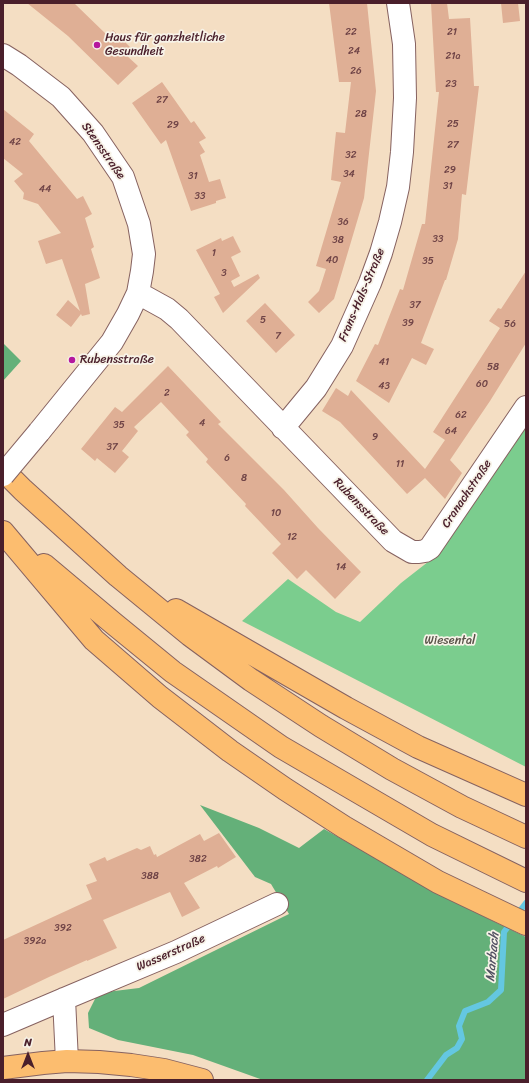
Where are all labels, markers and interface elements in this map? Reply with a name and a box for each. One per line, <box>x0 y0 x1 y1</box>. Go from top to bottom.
house number: 22 <box>345 26 357 38</box>
house number: 21 <box>447 26 457 38</box>
place label: Haus für ganzheitliche Gesundheit <box>105 31 225 59</box>
marker: Haus für ganzheitliche Gesundheit <box>92 40 102 50</box>
house number: 24 <box>348 45 360 57</box>
house number: 21a <box>445 50 461 62</box>
house number: 26 <box>350 65 362 77</box>
house number: 23 <box>445 78 457 90</box>
house number: 27 <box>156 94 168 106</box>
house number: 28 <box>355 108 367 120</box>
house number: 25 <box>447 118 459 130</box>
house number: 29 <box>167 119 179 131</box>
street label: Stensstraße <box>78 120 128 182</box>
house number: 42 <box>9 136 21 148</box>
house number: 27 <box>447 139 459 151</box>
house number: 32 <box>345 149 357 161</box>
house number: 29 <box>444 164 456 176</box>
house number: 34 <box>343 168 355 180</box>
house number: 31 <box>188 170 198 182</box>
house number: 31 <box>443 180 453 192</box>
house number: 44 <box>39 183 51 195</box>
house number: 33 <box>195 190 205 202</box>
house number: 36 <box>337 216 349 228</box>
house number: 33 <box>433 233 443 245</box>
house number: 38 <box>332 234 344 246</box>
street label: Frans-Hals-Straße <box>336 246 388 344</box>
house number: 1 <box>212 247 216 259</box>
house number: 40 <box>326 254 338 266</box>
house number: 35 <box>422 255 434 267</box>
house number: 3 <box>221 267 227 279</box>
house number: 37 <box>409 299 421 311</box>
house number: 5 <box>260 314 266 326</box>
house number: 39 <box>402 317 414 329</box>
house number: 56 <box>504 318 516 330</box>
house number: 7 <box>275 330 281 342</box>
place label: Rubensstraße <box>80 353 154 367</box>
marker: Rubensstraße <box>67 355 77 365</box>
house number: 41 <box>379 356 389 368</box>
house number: 58 <box>487 361 499 373</box>
house number: 60 <box>476 378 488 390</box>
house number: 43 <box>378 380 390 392</box>
house number: 2 <box>164 387 170 399</box>
house number: 62 <box>455 409 467 421</box>
house number: 4 <box>199 417 205 429</box>
house number: 35 <box>113 419 125 431</box>
house number: 64 <box>445 425 457 437</box>
house number: 9 <box>372 431 378 443</box>
house number: 37 <box>106 441 118 453</box>
house number: 6 <box>224 452 230 464</box>
street label: Cranachstraße <box>439 457 495 531</box>
house number: 11 <box>396 458 404 470</box>
house number: 8 <box>241 472 247 484</box>
street label: Rubensstraße <box>330 475 392 539</box>
house number: 10 <box>271 507 281 519</box>
house number: 12 <box>287 531 297 543</box>
house number: 14 <box>336 561 346 573</box>
park label: Wiesental <box>425 634 475 648</box>
house number: 382 <box>189 853 207 865</box>
house number: 388 <box>141 870 159 882</box>
house number: 392 <box>54 922 72 934</box>
street label: Wasserstraße <box>134 931 208 975</box>
water label: Marbach <box>483 932 503 982</box>
house number: 392a <box>24 935 46 947</box>
text: N <box>24 1033 32 1052</box>
north arrow <box>8 1035 48 1075</box>

